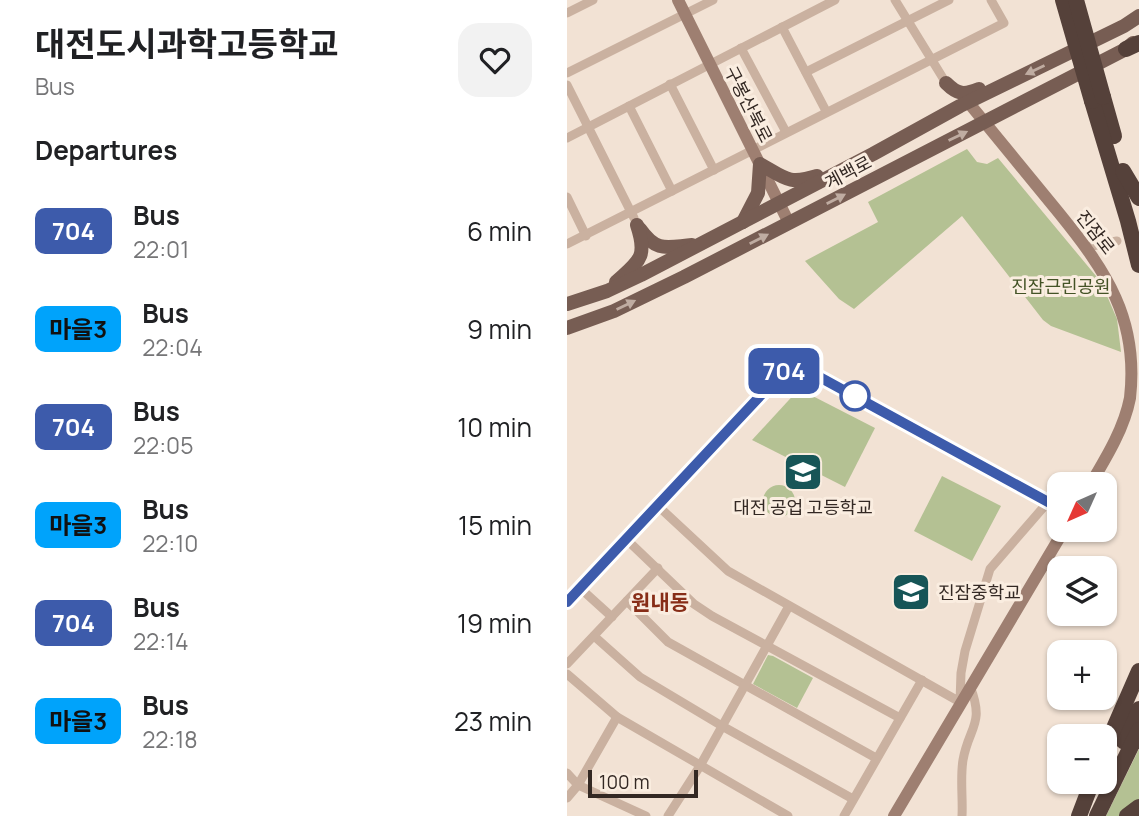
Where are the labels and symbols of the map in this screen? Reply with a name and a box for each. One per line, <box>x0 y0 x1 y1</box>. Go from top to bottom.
street label: 구봉산북로 <box>720 62 778 146</box>
one-way arrow <box>1025 65 1045 76</box>
one-way arrow <box>948 130 968 141</box>
street label: 계백로 <box>820 150 876 194</box>
one-way arrow <box>826 194 846 205</box>
street label: 진잠로 <box>1071 205 1121 259</box>
one-way arrow <box>749 233 769 244</box>
park label: 진잠근린공원 <box>1011 274 1111 298</box>
one-way arrow <box>616 299 636 311</box>
line badge: 704 <box>744 348 824 394</box>
unlabelled marker <box>840 381 870 411</box>
school or university icon: 대전 공업 고등학교 <box>782 451 824 493</box>
north arrow <box>1047 472 1117 542</box>
place label: 대전 공업 고등학교 <box>733 495 873 519</box>
school or university icon: 진잠중학교 <box>890 571 932 613</box>
place label: 진잠중학교 <box>938 580 1021 604</box>
district label: 원내동 <box>631 588 689 616</box>
scale bar <box>588 767 698 799</box>

